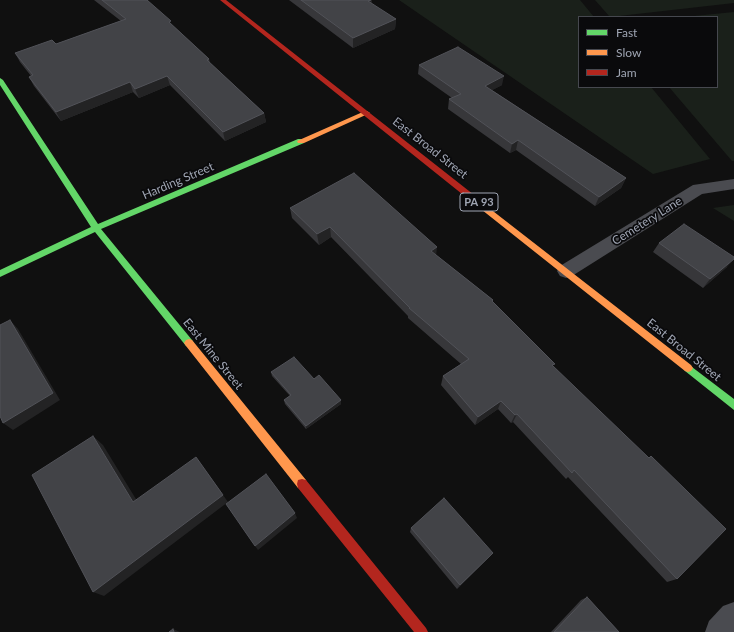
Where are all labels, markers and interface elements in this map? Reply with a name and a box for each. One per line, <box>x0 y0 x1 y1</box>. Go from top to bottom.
legend <box>578 16 718 88</box>
text: Fast <box>616 25 637 40</box>
text: Slow <box>616 45 641 60</box>
text: Jam <box>616 65 637 80</box>
street label: East Broad Street <box>390 114 470 182</box>
street label: Harding Street <box>140 159 216 203</box>
road number: PA 93 <box>460 193 498 211</box>
street label: Cemetery Lane <box>609 194 685 248</box>
street label: East Mine Street <box>180 316 246 392</box>
street label: East Broad Street <box>644 316 724 384</box>

